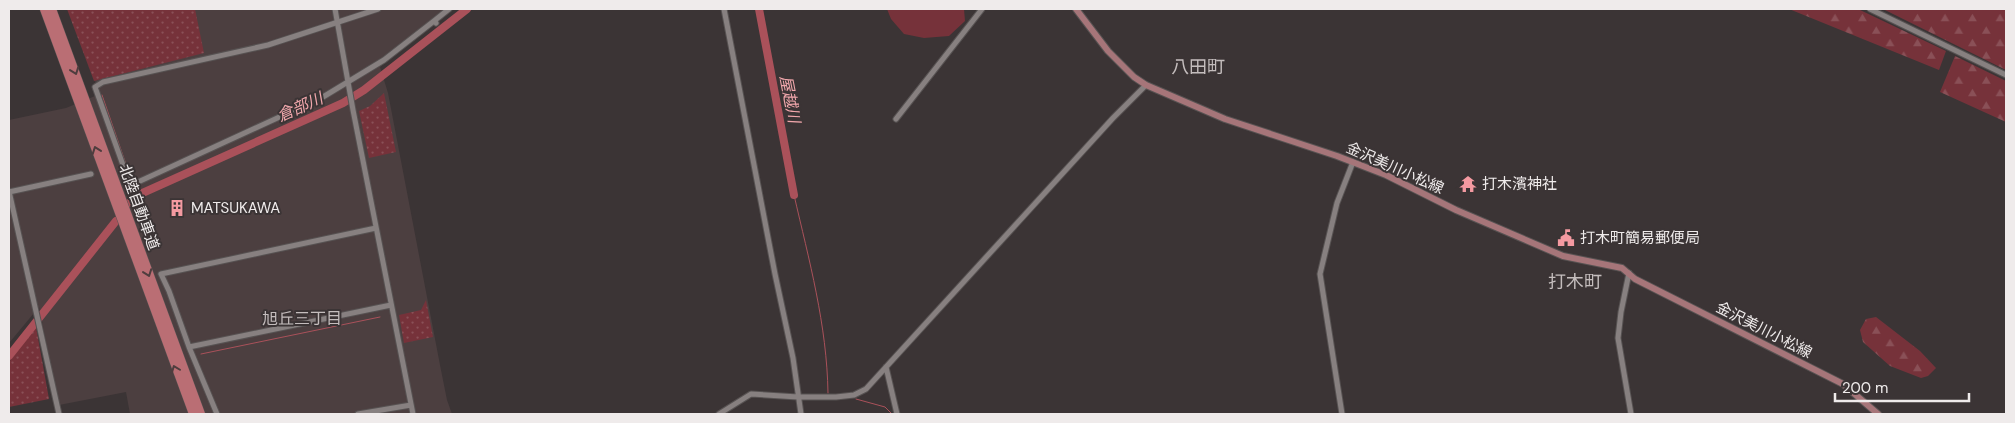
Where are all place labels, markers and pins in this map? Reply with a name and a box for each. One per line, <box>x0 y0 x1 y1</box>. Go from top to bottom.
temple icon: 打木濱神社 <box>1458 174 1478 194</box>
place label: 打木濱神社 <box>1482 174 1557 194</box>
building icon: MATSUKAWA <box>167 198 187 218</box>
place label: MATSUKAWA <box>191 198 280 218</box>
public building icon: 打木町簡易郵便局 <box>1556 228 1576 248</box>
place label: 打木町簡易郵便局 <box>1580 228 1700 248</box>

